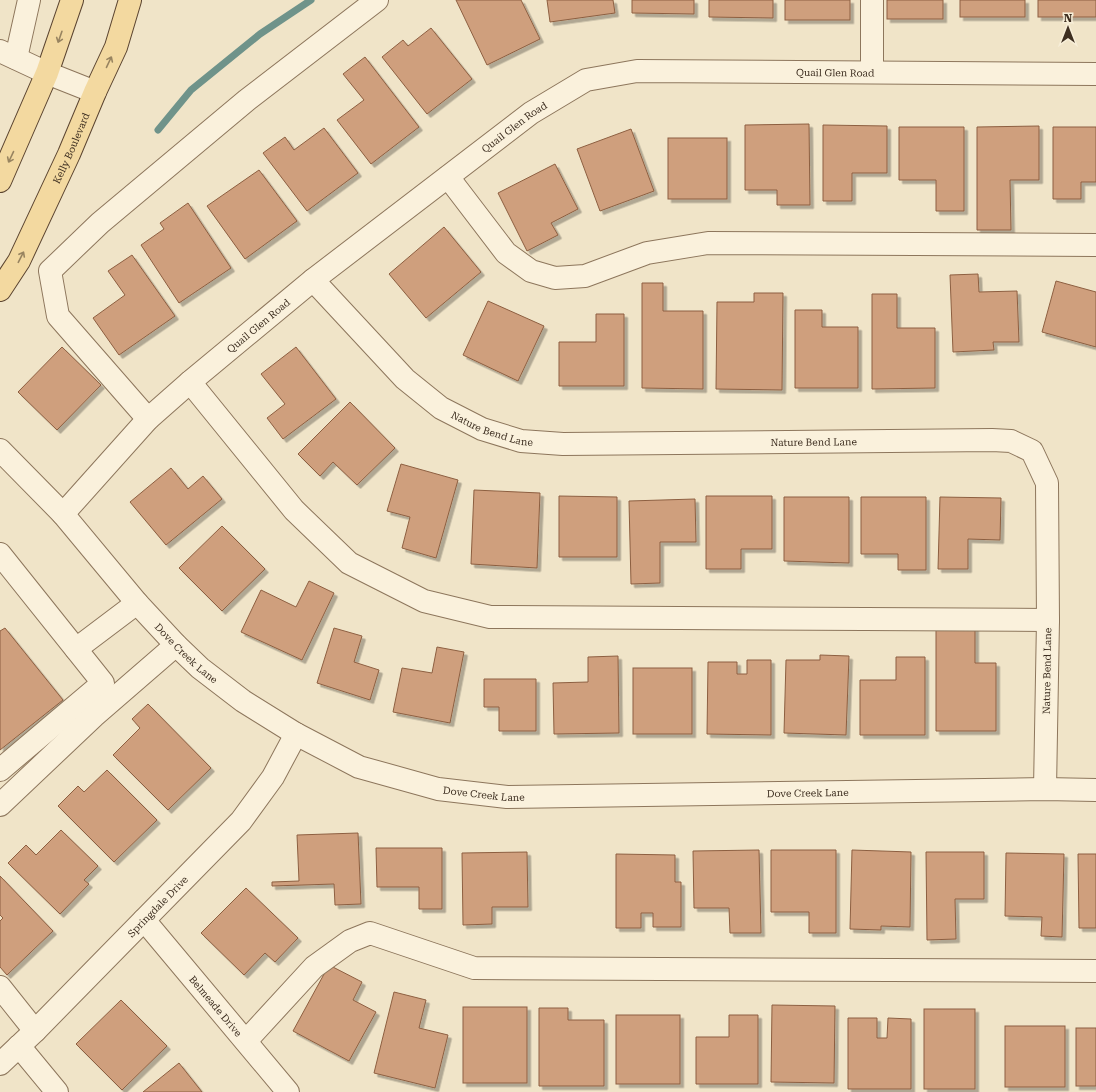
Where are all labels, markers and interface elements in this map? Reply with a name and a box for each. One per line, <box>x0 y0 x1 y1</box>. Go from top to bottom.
north arrow <box>1048 8 1088 48</box>
text: N <box>1064 12 1073 25</box>
one-way arrow <box>56 30 63 43</box>
one-way arrow <box>106 57 113 69</box>
street label: Quail Glen Road <box>796 67 875 78</box>
street label: Quail Glen Road <box>479 99 549 154</box>
street label: Kelly Boulevard <box>51 110 91 185</box>
one-way arrow <box>7 151 14 163</box>
one-way arrow <box>17 251 25 263</box>
street label: Quail Glen Road <box>224 296 292 355</box>
street label: Nature Bend Lane <box>449 409 534 447</box>
street label: Nature Bend Lane <box>770 436 857 448</box>
street label: Dove Creek Lane <box>153 621 220 685</box>
street label: Nature Bend Lane <box>1041 627 1053 714</box>
street label: Dove Creek Lane <box>442 784 525 803</box>
street label: Dove Creek Lane <box>767 786 849 799</box>
street label: Springdale Drive <box>125 873 190 939</box>
street label: Belmeade Drive <box>187 973 245 1039</box>

